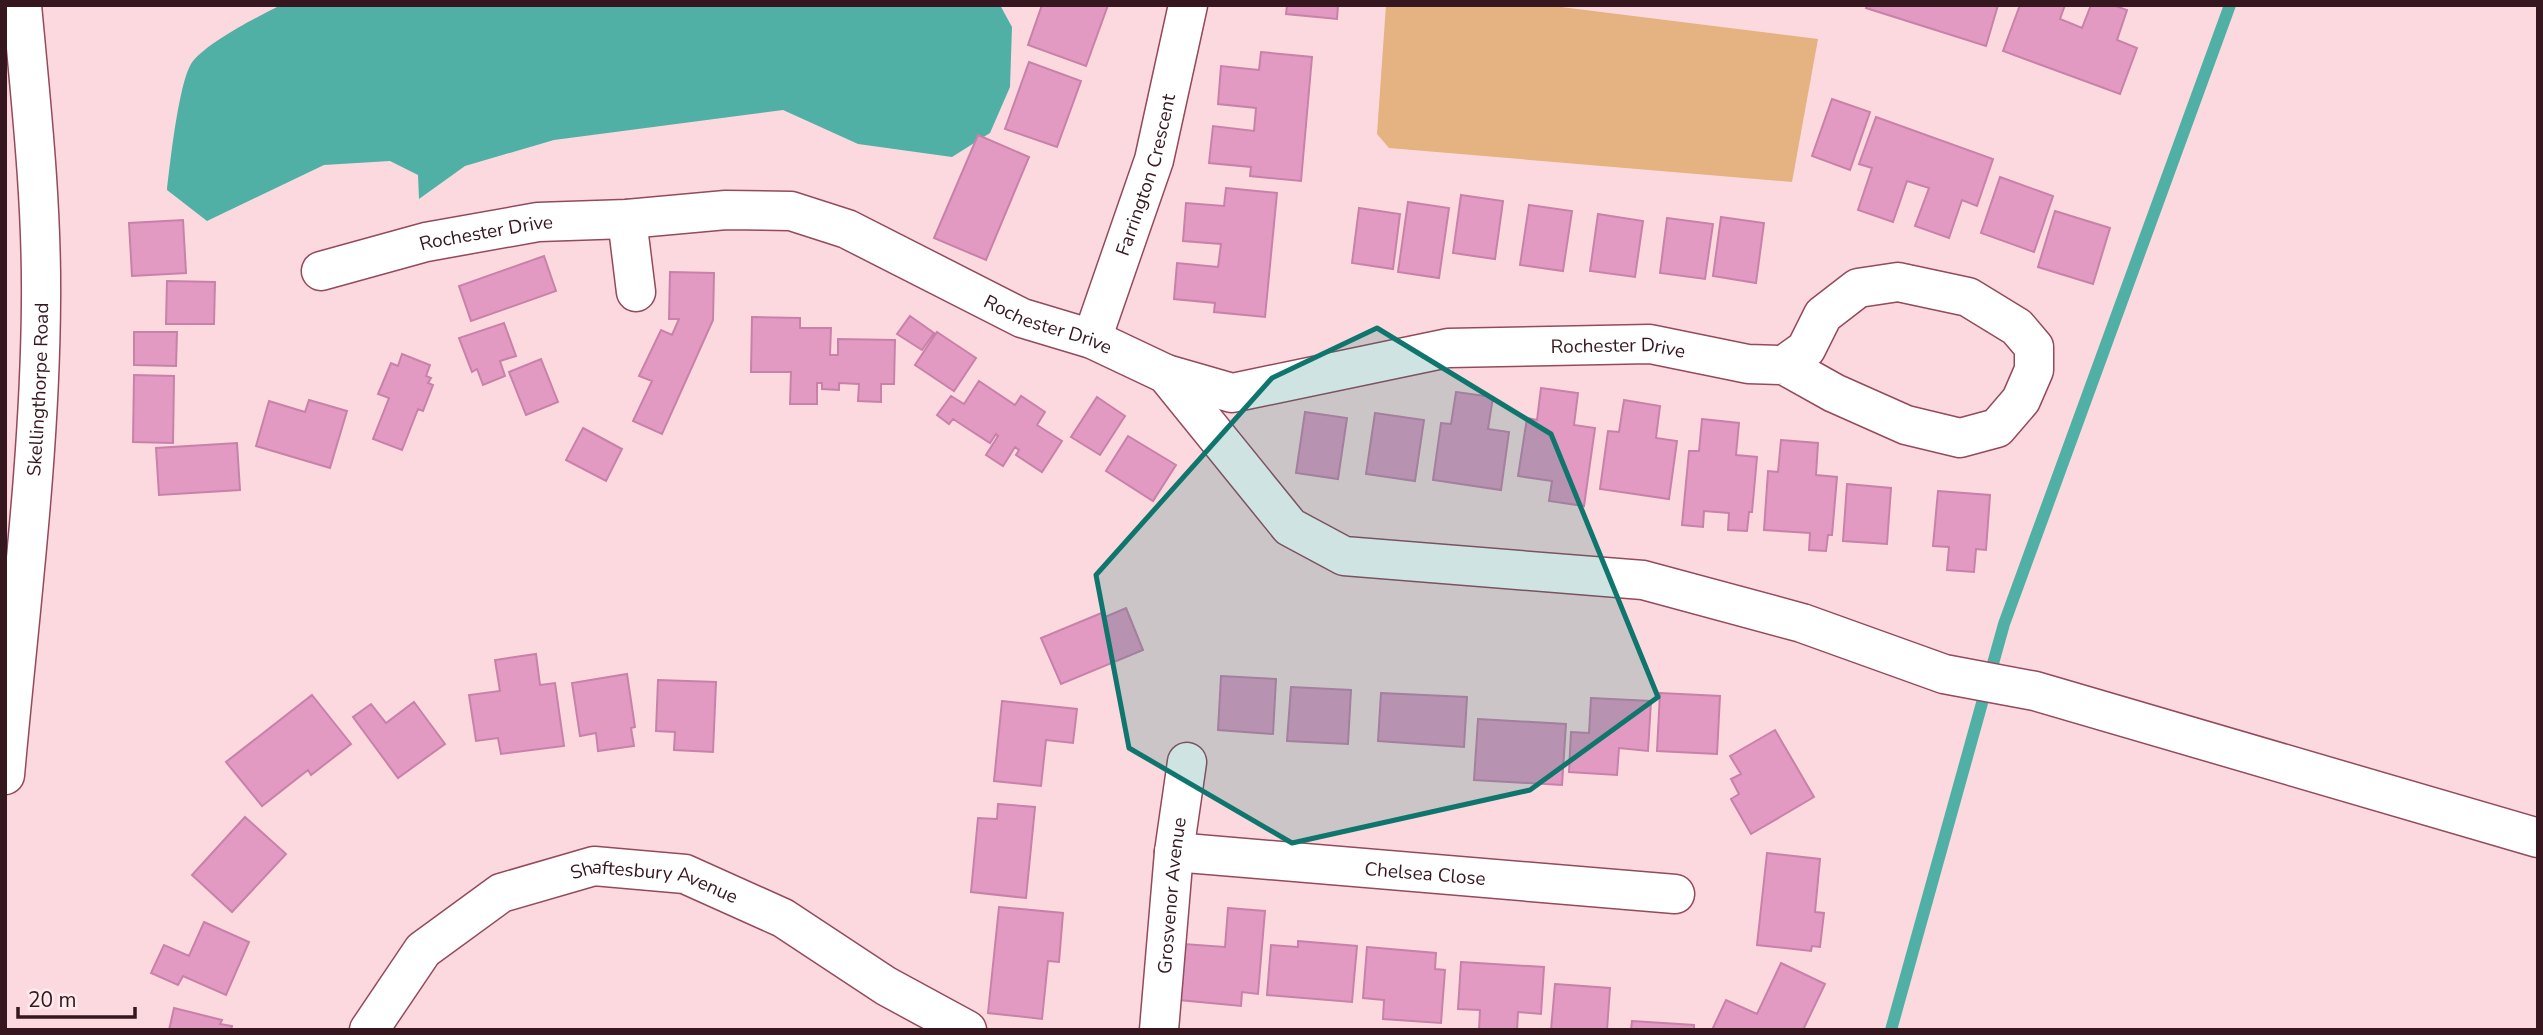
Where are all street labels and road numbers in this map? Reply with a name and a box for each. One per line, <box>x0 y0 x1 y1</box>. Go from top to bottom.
street label: Farrington Crescent <box>1110 91 1182 259</box>
street label: Rochester Drive <box>416 210 553 257</box>
street label: Rochester Drive <box>979 289 1116 361</box>
street label: Skellingthorpe Road <box>21 302 55 477</box>
street label: Rochester Drive <box>1550 332 1688 365</box>
street label: Grosvenor Avenue <box>1152 815 1193 975</box>
street label: Shaftesbury Avenue <box>567 854 742 910</box>
street label: Chelsea Close <box>1363 856 1487 892</box>

